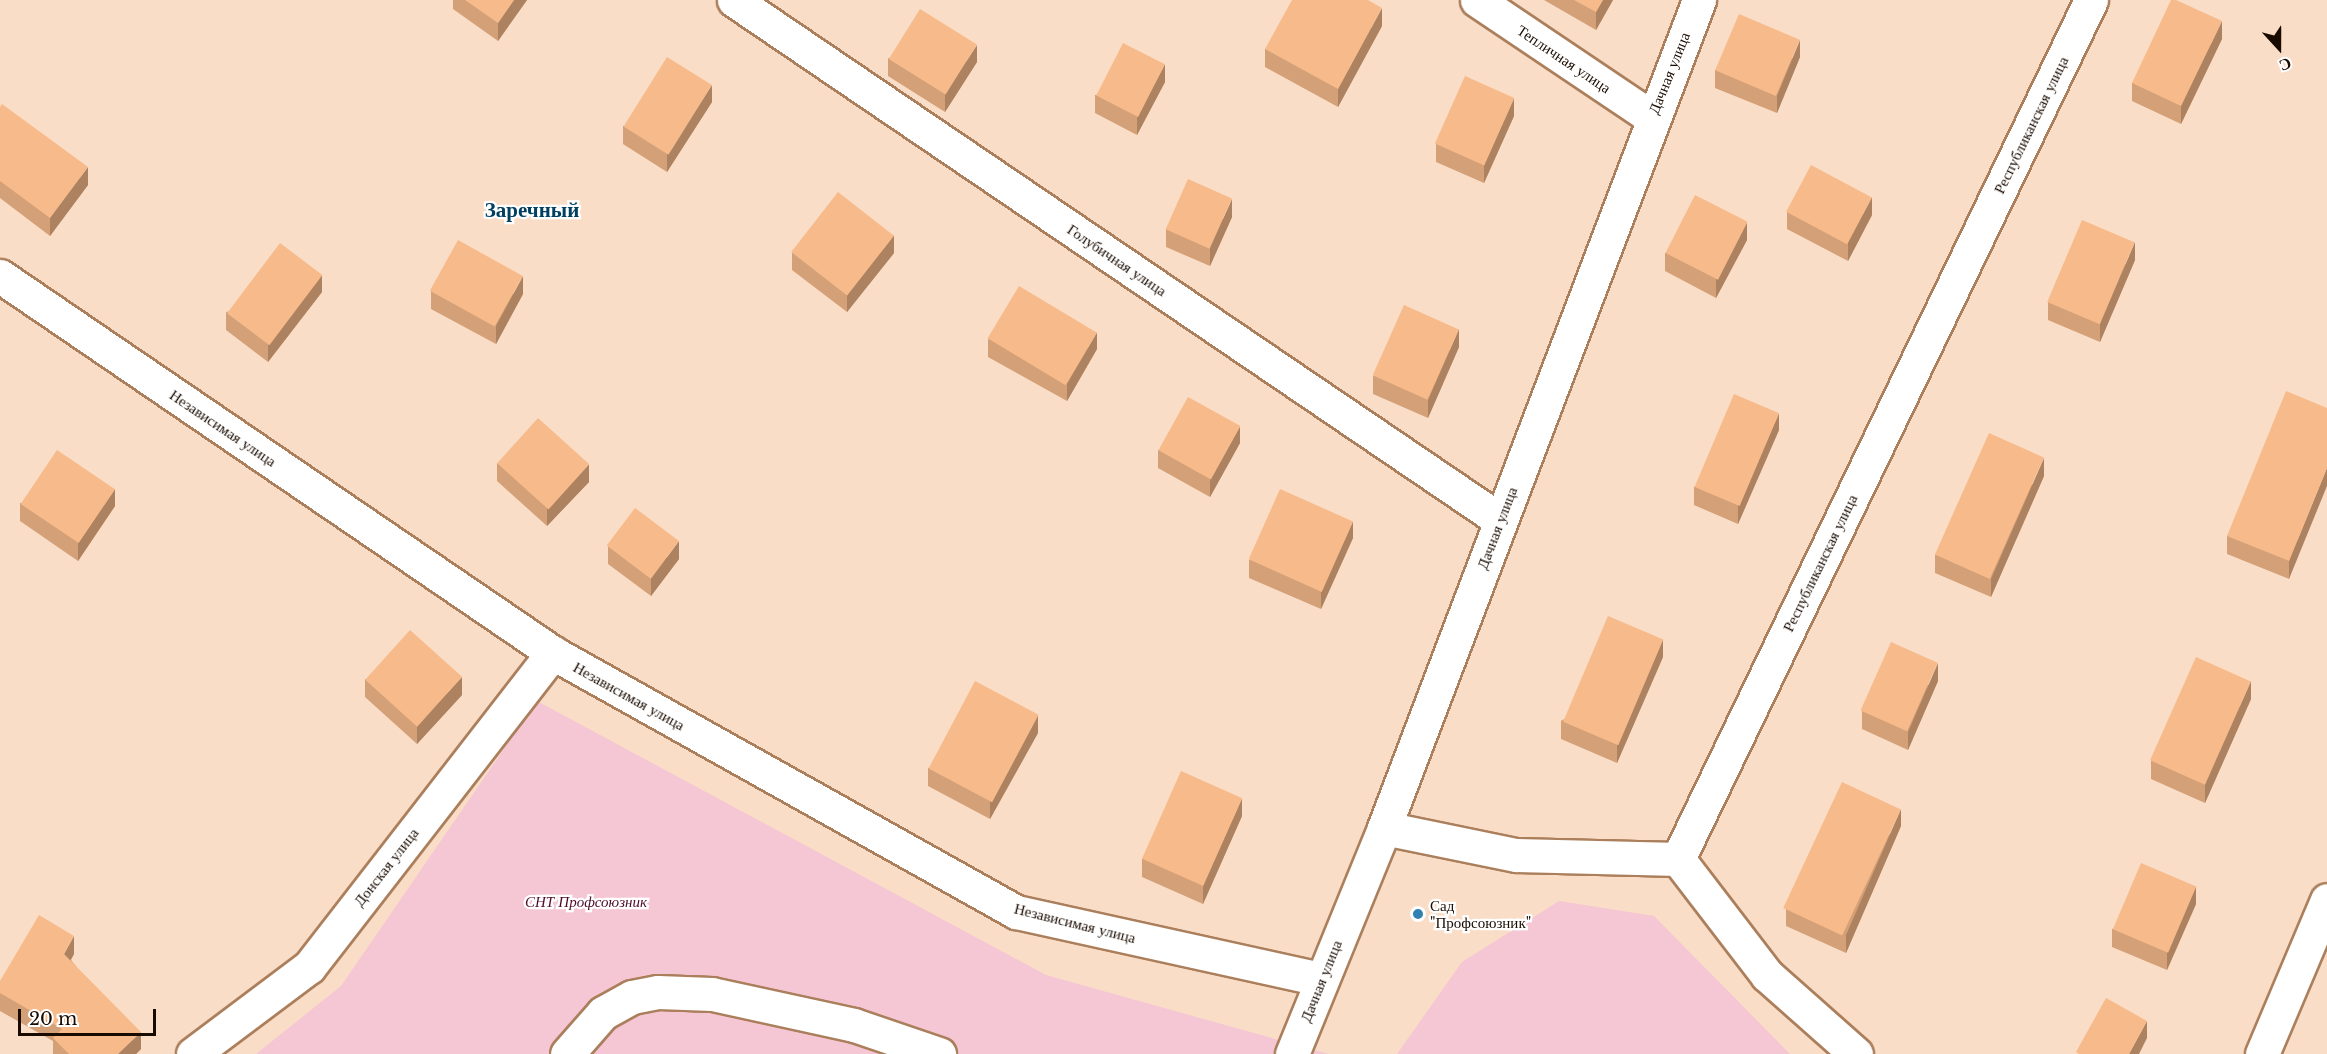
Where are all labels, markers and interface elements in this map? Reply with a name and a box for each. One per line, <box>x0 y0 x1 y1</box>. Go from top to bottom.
north arrow <box>2249 18 2309 78</box>
street label: Тепличная улица <box>1514 21 1614 97</box>
street label: Дачная улица <box>1644 29 1694 117</box>
text: С <box>2276 53 2294 76</box>
street label: Республиканская улица <box>1990 54 2072 196</box>
district label: Заречный <box>485 197 579 223</box>
street label: Голубичная улица <box>1064 220 1170 300</box>
street label: Независимая улица <box>166 386 280 470</box>
street label: Дачная улица <box>1473 484 1521 572</box>
street label: Республиканская улица <box>1779 492 1861 634</box>
street label: Независимая улица <box>570 658 688 734</box>
street label: Донская улица <box>350 824 422 910</box>
park label: СНТ Профсоюзник <box>525 893 647 911</box>
place label: Сад "Профсоюзник" <box>1430 896 1531 931</box>
street label: Независимая улица <box>1012 899 1138 947</box>
marker: Сад "Профсоюзник" <box>1411 907 1425 921</box>
street label: Дачная улица <box>1296 937 1346 1025</box>
scale bar <box>21 997 159 1035</box>
text: 20 m <box>29 1008 77 1030</box>

